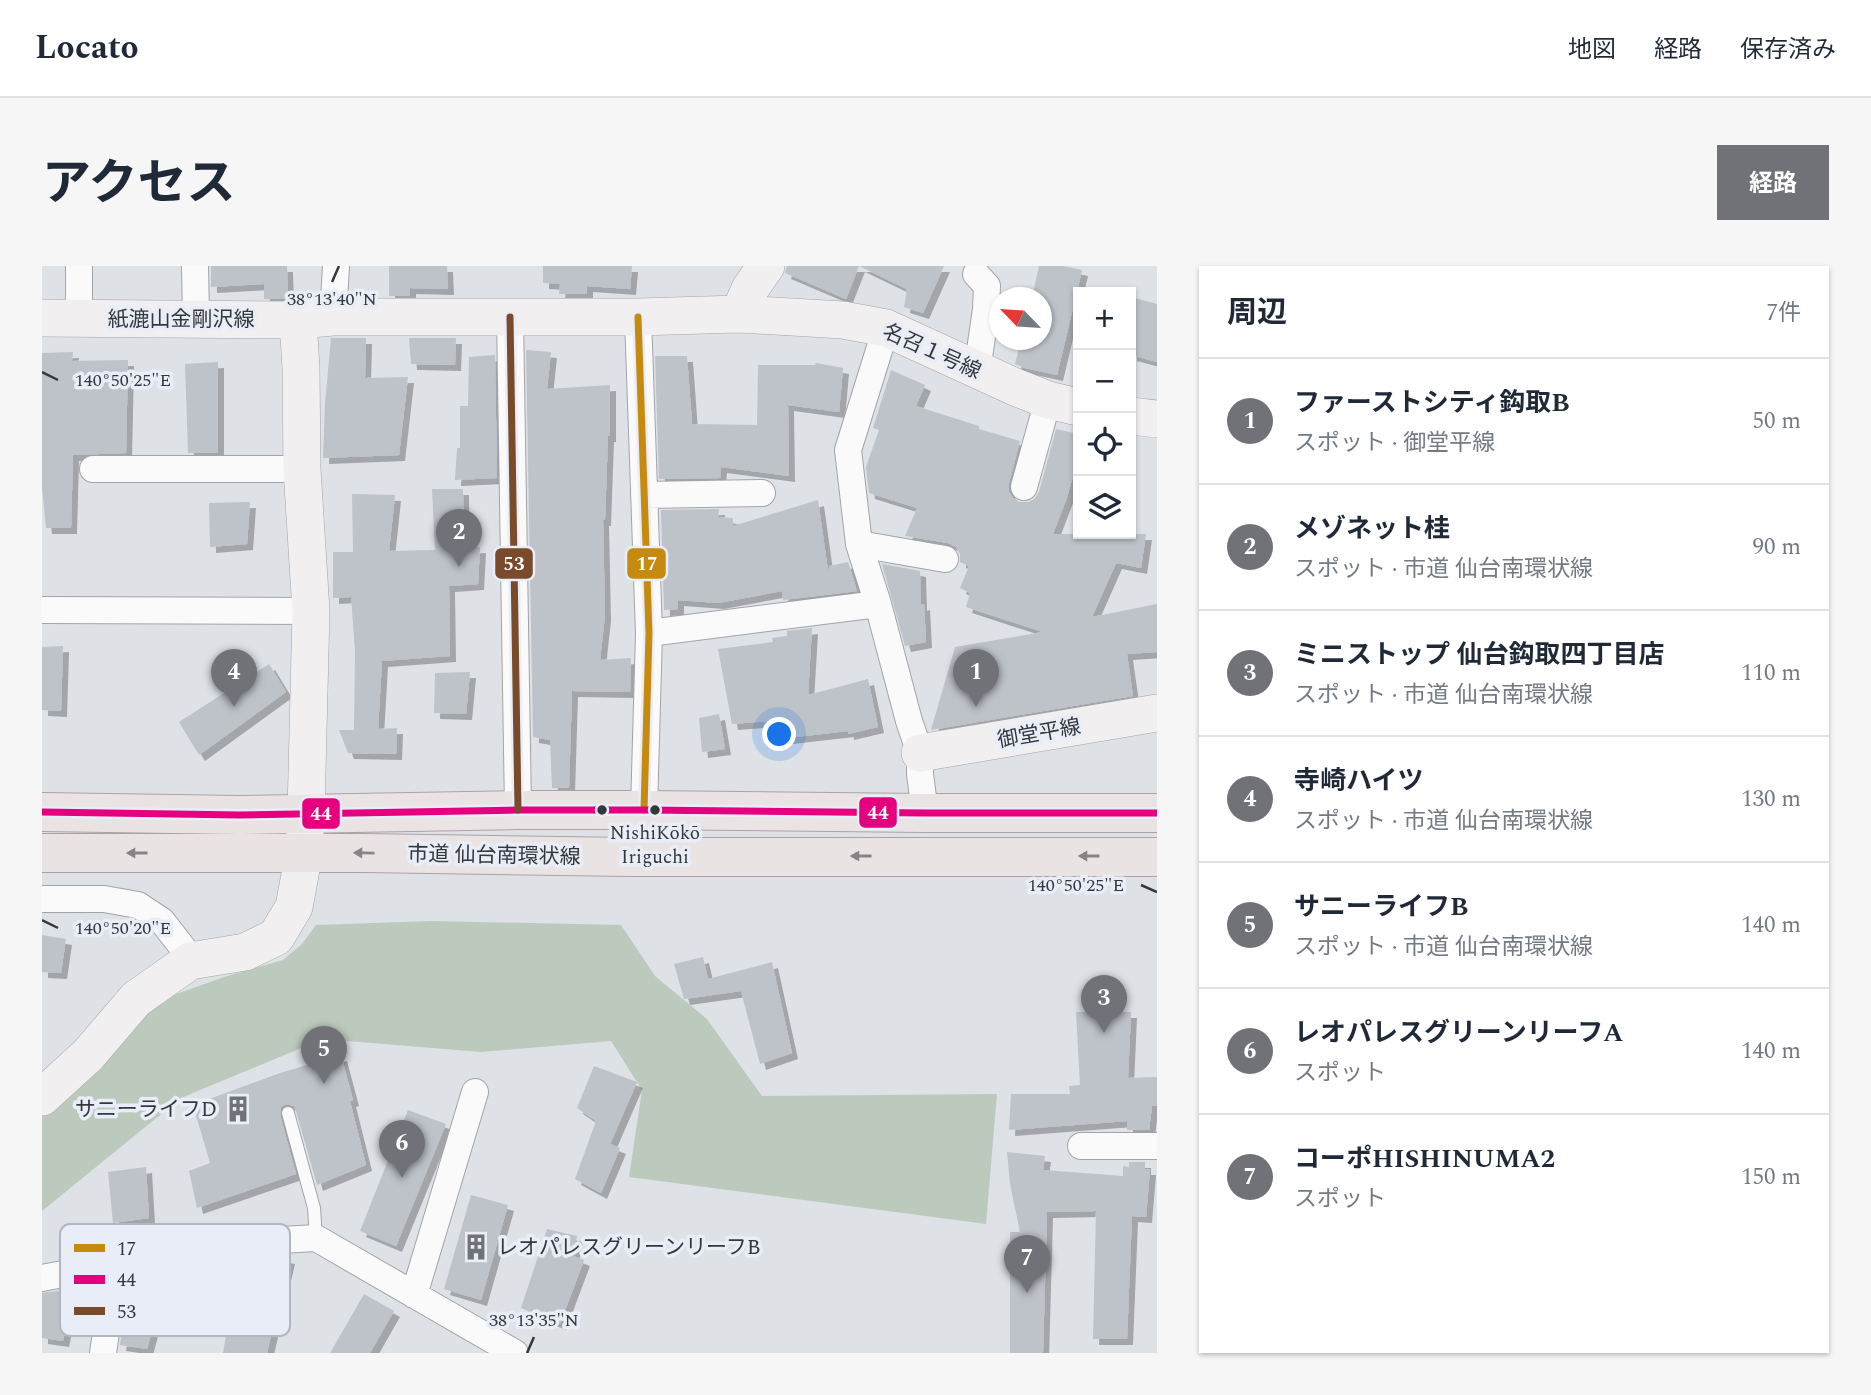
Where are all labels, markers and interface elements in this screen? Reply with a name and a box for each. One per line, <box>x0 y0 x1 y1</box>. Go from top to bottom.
text: Locato <box>35 23 139 73</box>
text: 地図 <box>1568 32 1616 68</box>
text: 経路 <box>1654 32 1702 68</box>
text: 保存済み <box>1740 32 1836 68</box>
button: 経路 <box>1717 145 1829 220</box>
text: アクセス <box>42 147 236 222</box>
text: 38°13'40"N <box>287 286 377 313</box>
north arrow <box>989 287 1052 350</box>
map controls <box>1073 287 1136 539</box>
button: + <box>1073 287 1136 350</box>
text: 周辺 <box>1227 290 1287 336</box>
text: 7件 <box>1767 296 1801 331</box>
street label: 紙漉山金剛沢線 <box>108 304 255 336</box>
street label: 名召１号線 <box>877 316 986 388</box>
button: − <box>1073 350 1136 413</box>
text: 140°50'25"E <box>75 367 171 394</box>
text: ファーストシティ鈎取B <box>1294 383 1570 423</box>
text: 1 <box>1244 404 1256 439</box>
text: 50 m <box>1752 404 1801 439</box>
button: locate <box>1073 413 1136 476</box>
text: スポット · 御堂平線 <box>1294 426 1495 461</box>
button: layers <box>1073 476 1136 539</box>
pin: 2 <box>436 509 482 567</box>
text: メゾネット桂 <box>1294 509 1450 549</box>
text: 2 <box>1244 530 1256 565</box>
text: 90 m <box>1752 530 1801 565</box>
line badge: 53 <box>494 547 534 580</box>
line badge: 17 <box>626 547 667 580</box>
text: 53 <box>503 550 525 579</box>
text: 17 <box>636 550 658 579</box>
text: スポット · 市道 仙台南環状線 <box>1294 552 1593 587</box>
text: ミニストップ 仙台鈎取四丁目店 <box>1294 635 1665 675</box>
pin: 4 <box>211 649 257 707</box>
pin: 1 <box>953 649 999 707</box>
text: 3 <box>1244 656 1256 691</box>
text: 110 m <box>1741 656 1801 691</box>
text: スポット · 市道 仙台南環状線 <box>1294 678 1593 713</box>
street label: 御堂平線 <box>995 711 1083 757</box>
your location <box>762 717 796 751</box>
text: 寺崎ハイツ <box>1294 761 1423 801</box>
text: 4 <box>1244 782 1256 817</box>
text: 130 m <box>1741 782 1801 817</box>
line badge: 44 <box>858 796 898 829</box>
line badge: 44 <box>301 797 341 830</box>
text: 44 <box>867 799 889 828</box>
text: 44 <box>310 800 332 829</box>
unlabelled marker <box>595 803 609 817</box>
marker: NishiKōkō Iriguchi <box>648 803 662 817</box>
text: スポット · 市道 仙台南環状線 <box>1294 804 1593 839</box>
place label: NishiKōkō Iriguchi <box>610 819 700 872</box>
street label: 市道 仙台南環状線 <box>407 838 581 874</box>
one-way arrow <box>126 847 148 859</box>
one-way arrow <box>353 847 375 859</box>
one-way arrow <box>850 850 872 862</box>
one-way arrow <box>1078 851 1100 862</box>
text: 140°50'25"E <box>1028 872 1124 899</box>
text: サニーライフB <box>1294 887 1468 927</box>
text: 5 <box>1244 908 1256 943</box>
text: 140 m <box>1741 908 1801 943</box>
text: 140°50'20"E <box>75 915 171 942</box>
text: スポット · 市道 仙台南環状線 <box>1294 930 1593 965</box>
pin: 3 <box>1081 975 1127 1033</box>
text: レオパレスグリーンリーフA <box>1294 1013 1623 1053</box>
pin: 5 <box>301 1026 347 1084</box>
text: 6 <box>1244 1034 1256 1069</box>
text: 140 m <box>1741 1034 1801 1069</box>
text: スポット <box>1294 1056 1386 1091</box>
place label: サニーライフD <box>75 1094 217 1126</box>
building icon: サニーライフD <box>223 1094 253 1124</box>
pin: 6 <box>379 1120 425 1178</box>
text: コーポHISHINUMA2 <box>1294 1139 1555 1179</box>
text: 7 <box>1244 1160 1256 1195</box>
text: 150 m <box>1741 1160 1801 1195</box>
text: スポット <box>1294 1182 1386 1217</box>
legend <box>60 1224 290 1336</box>
building icon: レオパレスグリーンリーフB <box>461 1232 491 1262</box>
place label: レオパレスグリーンリーフB <box>497 1232 761 1264</box>
text: 17 <box>117 1235 136 1264</box>
pin: 7 <box>1004 1235 1050 1293</box>
text: 44 <box>117 1266 137 1295</box>
text: 53 <box>117 1298 137 1327</box>
text: 38°13'35"N <box>489 1307 579 1334</box>

